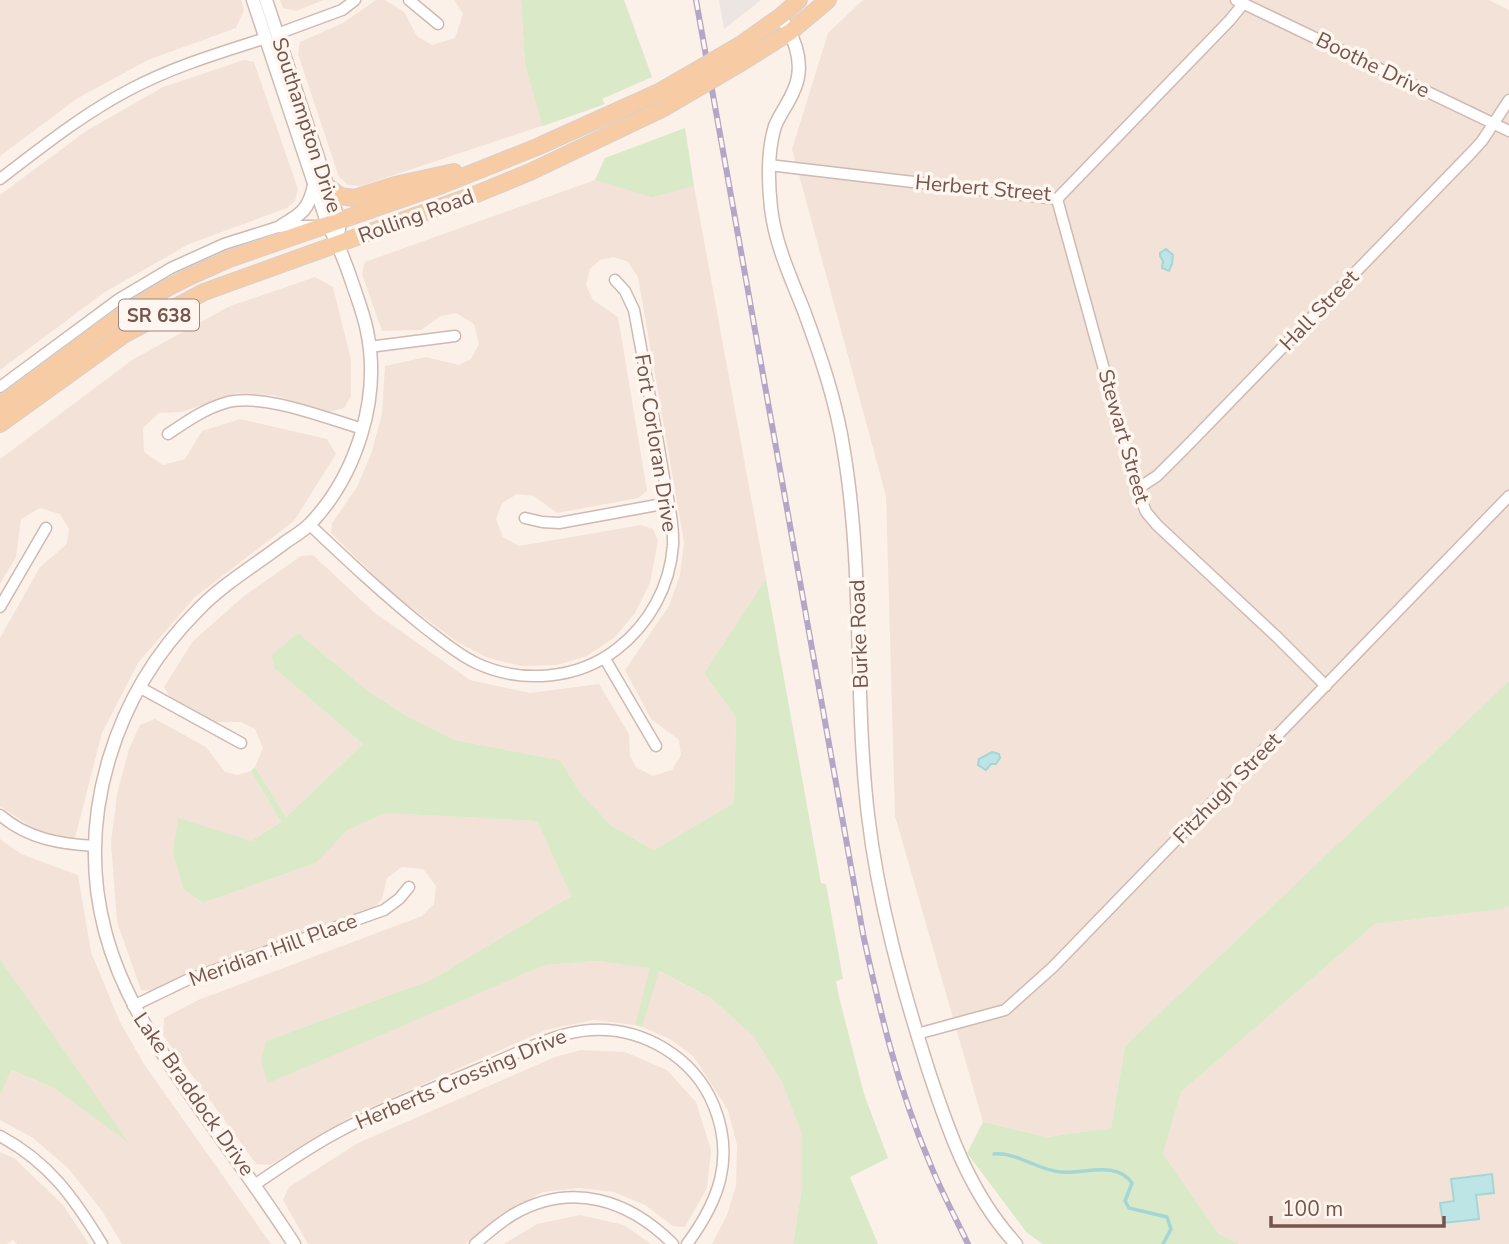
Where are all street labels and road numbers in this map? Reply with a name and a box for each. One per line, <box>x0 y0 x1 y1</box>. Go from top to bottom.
street label: Boothe Drive <box>1312 25 1434 105</box>
street label: Southampton Drive <box>265 34 349 216</box>
street label: Herbert Street <box>914 168 1053 208</box>
street label: Rolling Road <box>354 182 478 250</box>
street label: Hall Street <box>1273 263 1365 357</box>
road number: SR 638 <box>119 300 199 330</box>
street label: Fort Corloran Drive <box>628 352 684 534</box>
street label: Stewart Street <box>1092 366 1157 507</box>
street label: Burke Road <box>843 579 875 689</box>
street label: Fitzhugh Street <box>1167 726 1288 850</box>
street label: Meridian Hill Place <box>185 907 361 993</box>
street label: Lake Braddock Drive <box>127 1007 261 1181</box>
street label: Herberts Crossing Drive <box>351 1022 571 1136</box>

